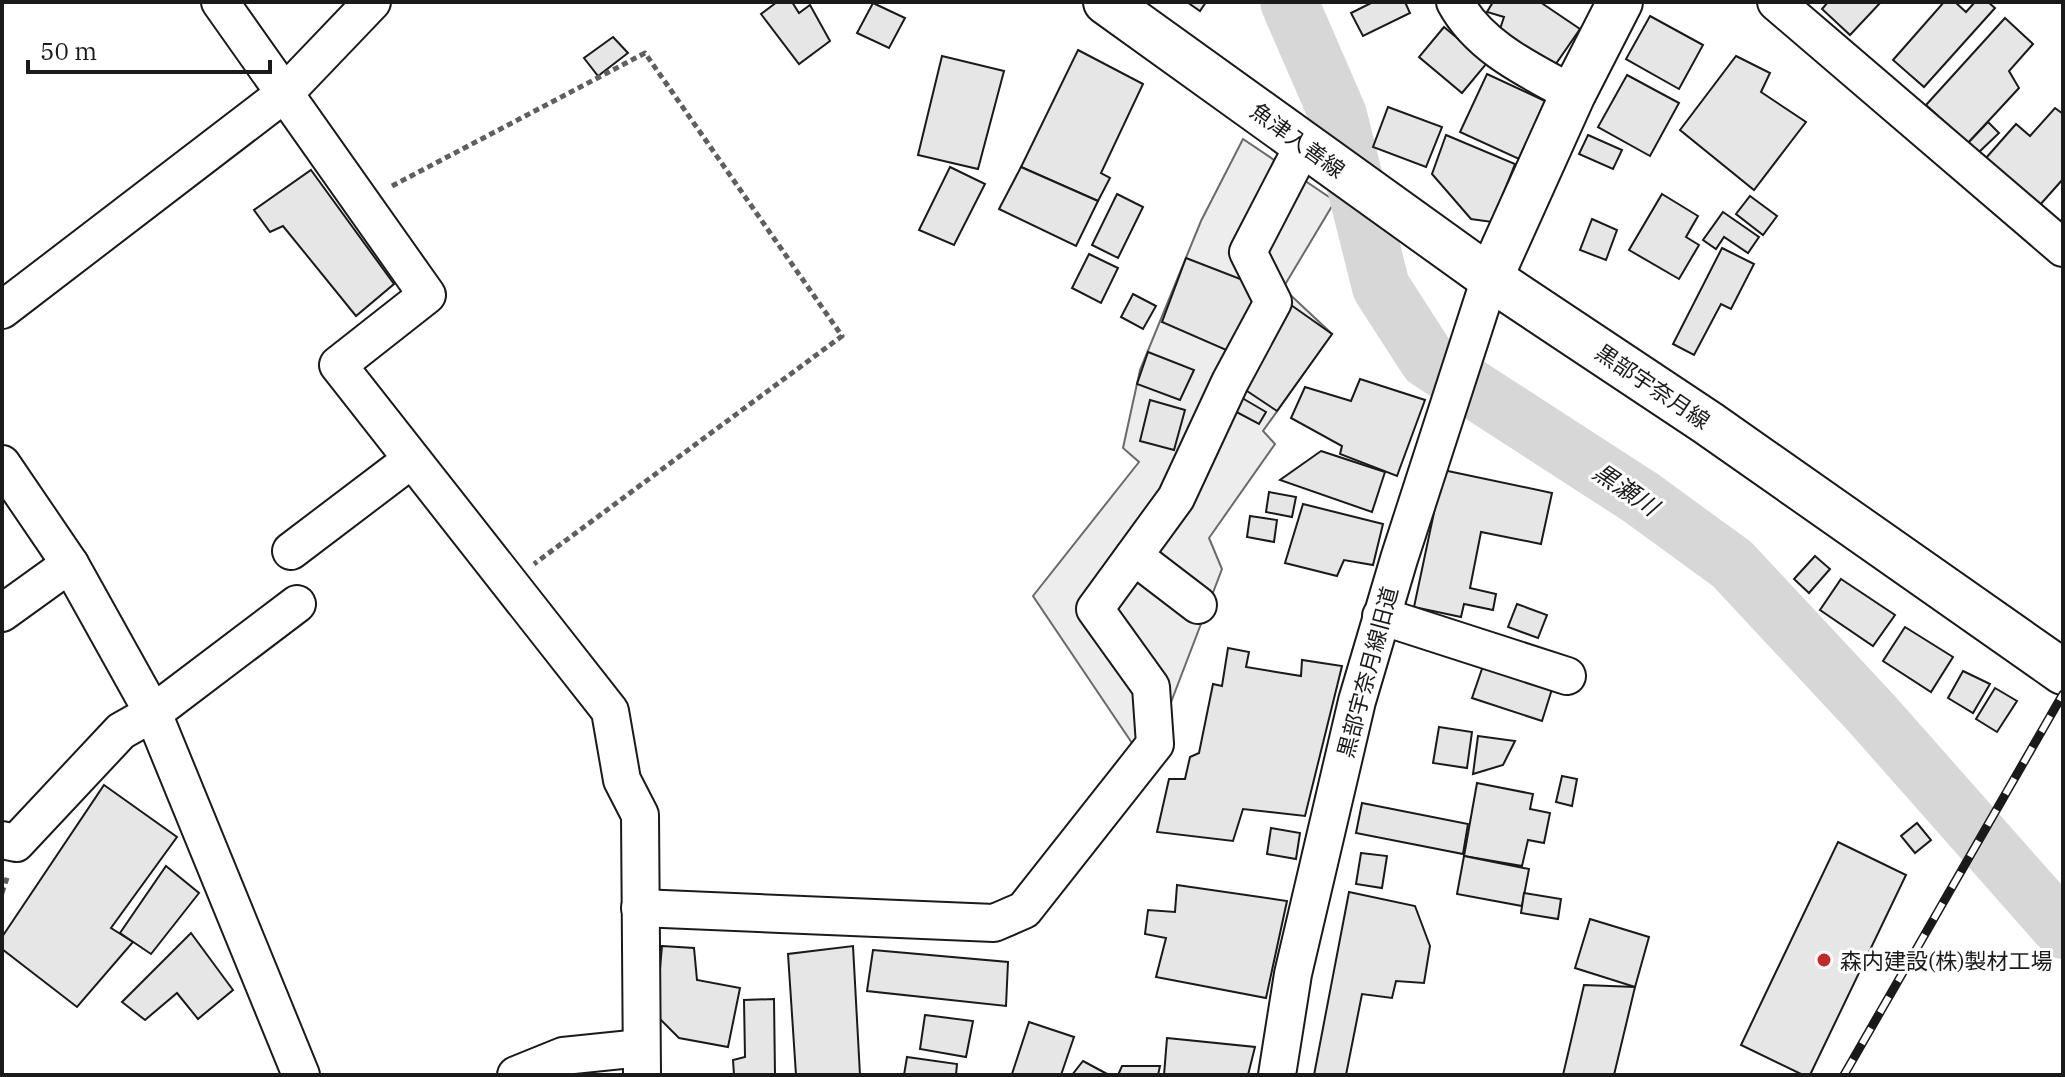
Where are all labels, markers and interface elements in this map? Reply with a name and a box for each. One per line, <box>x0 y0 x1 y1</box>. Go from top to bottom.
scale bar <box>28 24 270 74</box>
text: 50 m <box>40 35 97 67</box>
street label: 魚津入善線 <box>1245 96 1351 184</box>
street label: 黒部宇奈月線 <box>1590 337 1716 435</box>
water label: 黒瀬川 <box>1587 456 1667 524</box>
street label: 黒部宇奈月線旧道 <box>1330 583 1404 761</box>
place label: 森内建設(株)製材工場 <box>1840 946 2052 975</box>
marker: 森内建設(株)製材工場 <box>1815 951 1833 969</box>

